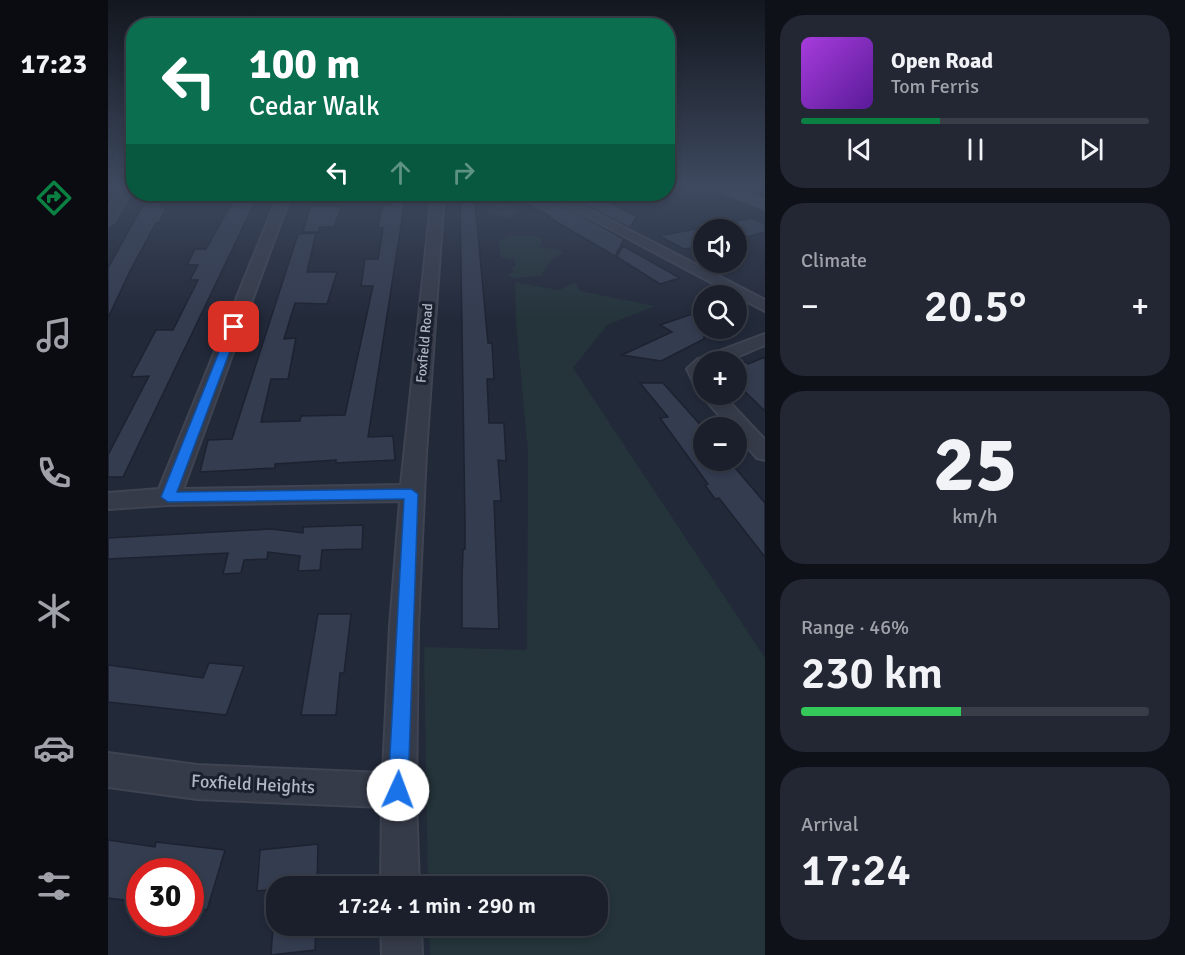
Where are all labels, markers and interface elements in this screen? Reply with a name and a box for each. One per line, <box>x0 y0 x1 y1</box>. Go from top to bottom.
text: 100 m <box>249 39 360 90</box>
icon: left <box>150 42 228 120</box>
text: Open Road <box>891 47 993 74</box>
text: 17:23 <box>21 48 87 81</box>
text: Tom Ferris <box>891 74 979 99</box>
text: Cedar Walk <box>249 90 380 123</box>
icon: previous <box>843 133 876 166</box>
icon: pause <box>959 133 992 166</box>
icon: next <box>1075 133 1108 166</box>
icon: left <box>321 156 354 189</box>
icon: ahead <box>384 156 417 189</box>
icon: right <box>447 156 480 189</box>
icon: directions <box>33 177 75 219</box>
map controls <box>693 219 747 471</box>
button: sound <box>693 219 747 273</box>
text: Climate <box>801 248 867 273</box>
text: 20.5° <box>924 279 1026 334</box>
button: search <box>693 285 747 339</box>
text: − <box>801 286 819 327</box>
text: + <box>1131 286 1149 327</box>
pin <box>208 301 259 352</box>
street label: Foxfield Road <box>413 302 436 384</box>
icon: arrive <box>217 310 250 343</box>
icon: music <box>33 314 75 356</box>
button: + <box>693 351 747 405</box>
button: − <box>693 417 747 471</box>
text: 25 <box>933 417 1017 513</box>
icon: phone <box>33 452 75 494</box>
text: km/h <box>952 504 998 529</box>
icon: climate <box>33 590 75 632</box>
text: Range · 46% <box>801 615 909 640</box>
text: 230 km <box>801 646 943 701</box>
icon: car <box>33 727 75 769</box>
position arrow <box>366 758 430 822</box>
street label: Foxfield Heights <box>191 770 316 798</box>
text: Arrival <box>801 812 859 837</box>
text: 17:24 <box>801 843 911 898</box>
speed limit sign: 30 <box>126 858 204 936</box>
icon: filters <box>33 865 75 907</box>
text: 17:24 · 1 min · 290 m <box>338 892 536 919</box>

